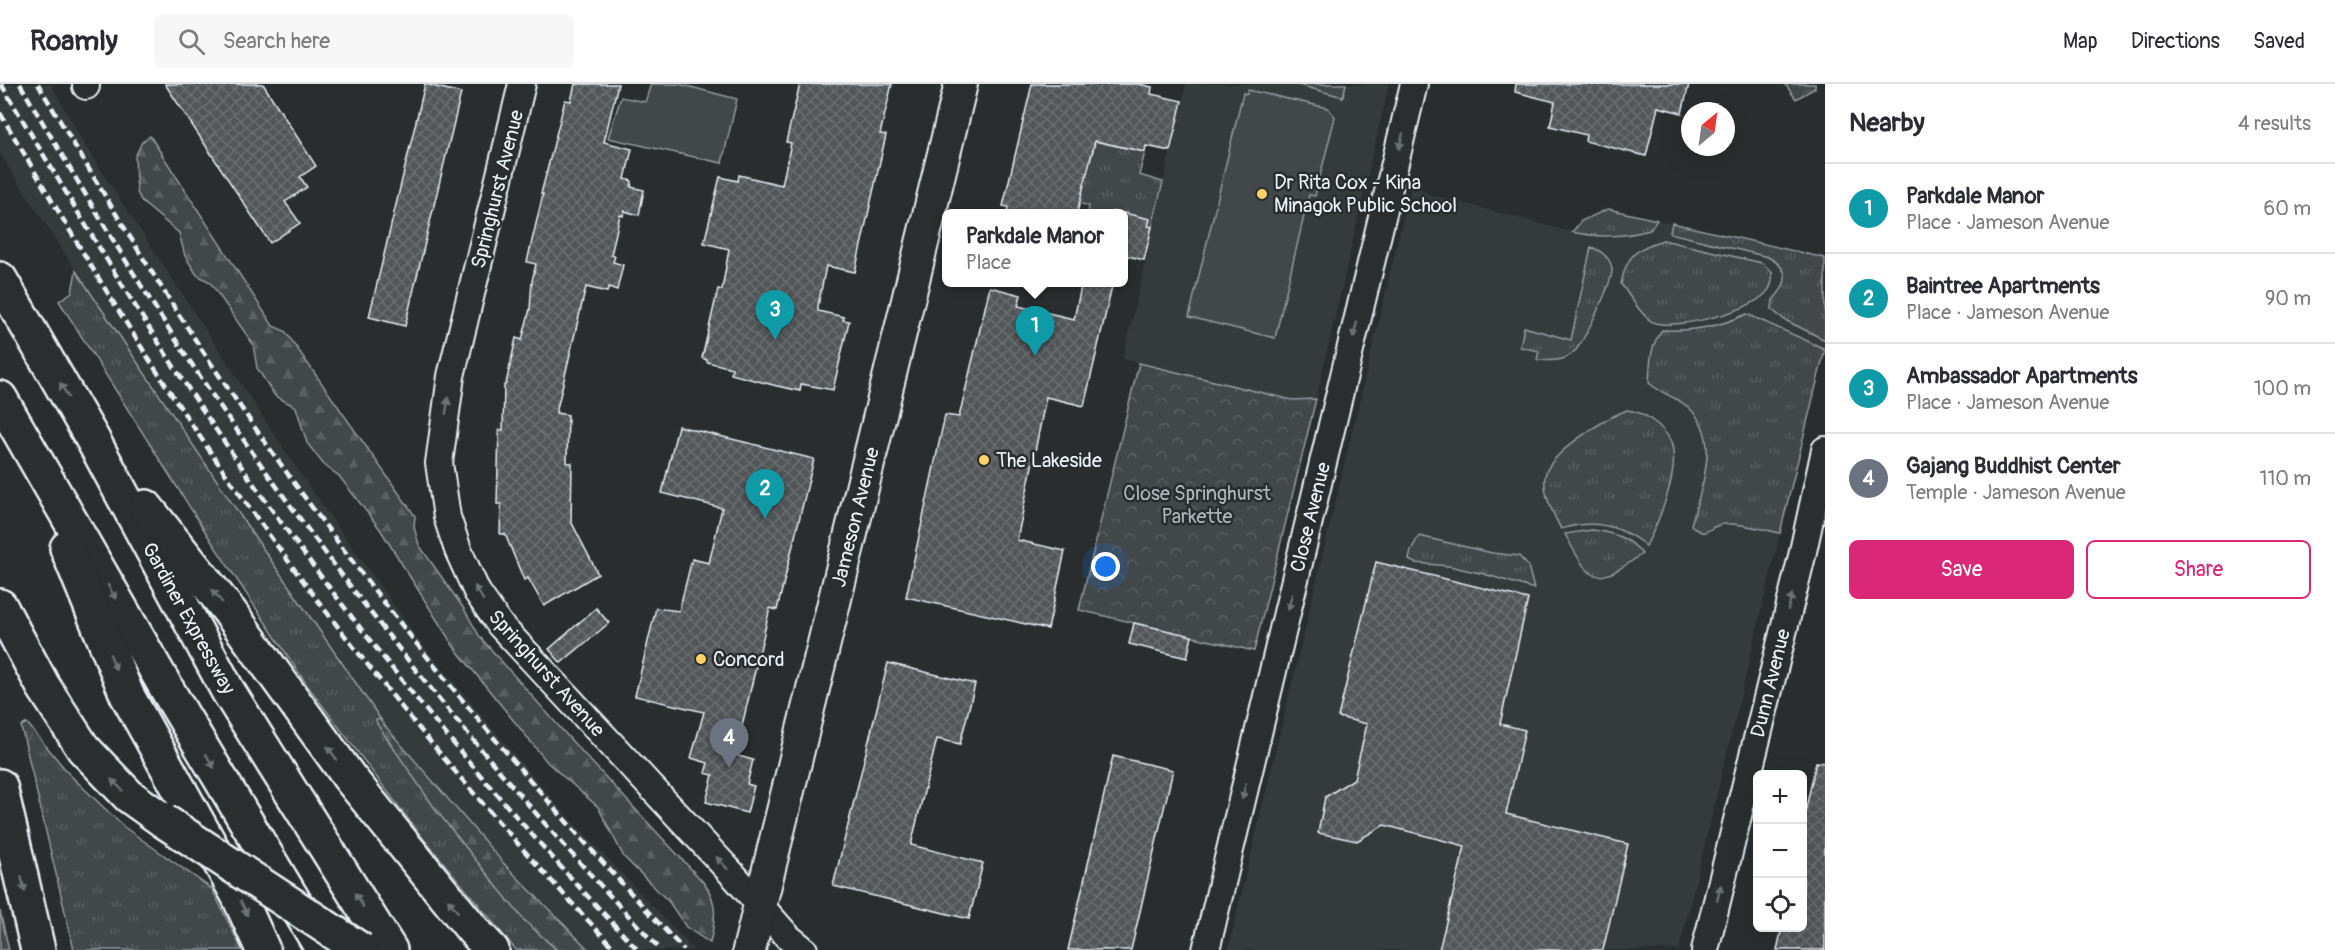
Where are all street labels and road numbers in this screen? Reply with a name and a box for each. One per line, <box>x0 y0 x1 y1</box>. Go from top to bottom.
street label: Springhurst Avenue <box>466 107 529 271</box>
street label: Jameson Avenue <box>826 445 885 590</box>
street label: Close Avenue <box>1285 459 1336 575</box>
street label: Gardiner Expressway <box>136 538 241 699</box>
street label: Springhurst Avenue <box>483 605 610 742</box>
street label: Dunn Avenue <box>1745 626 1796 740</box>

